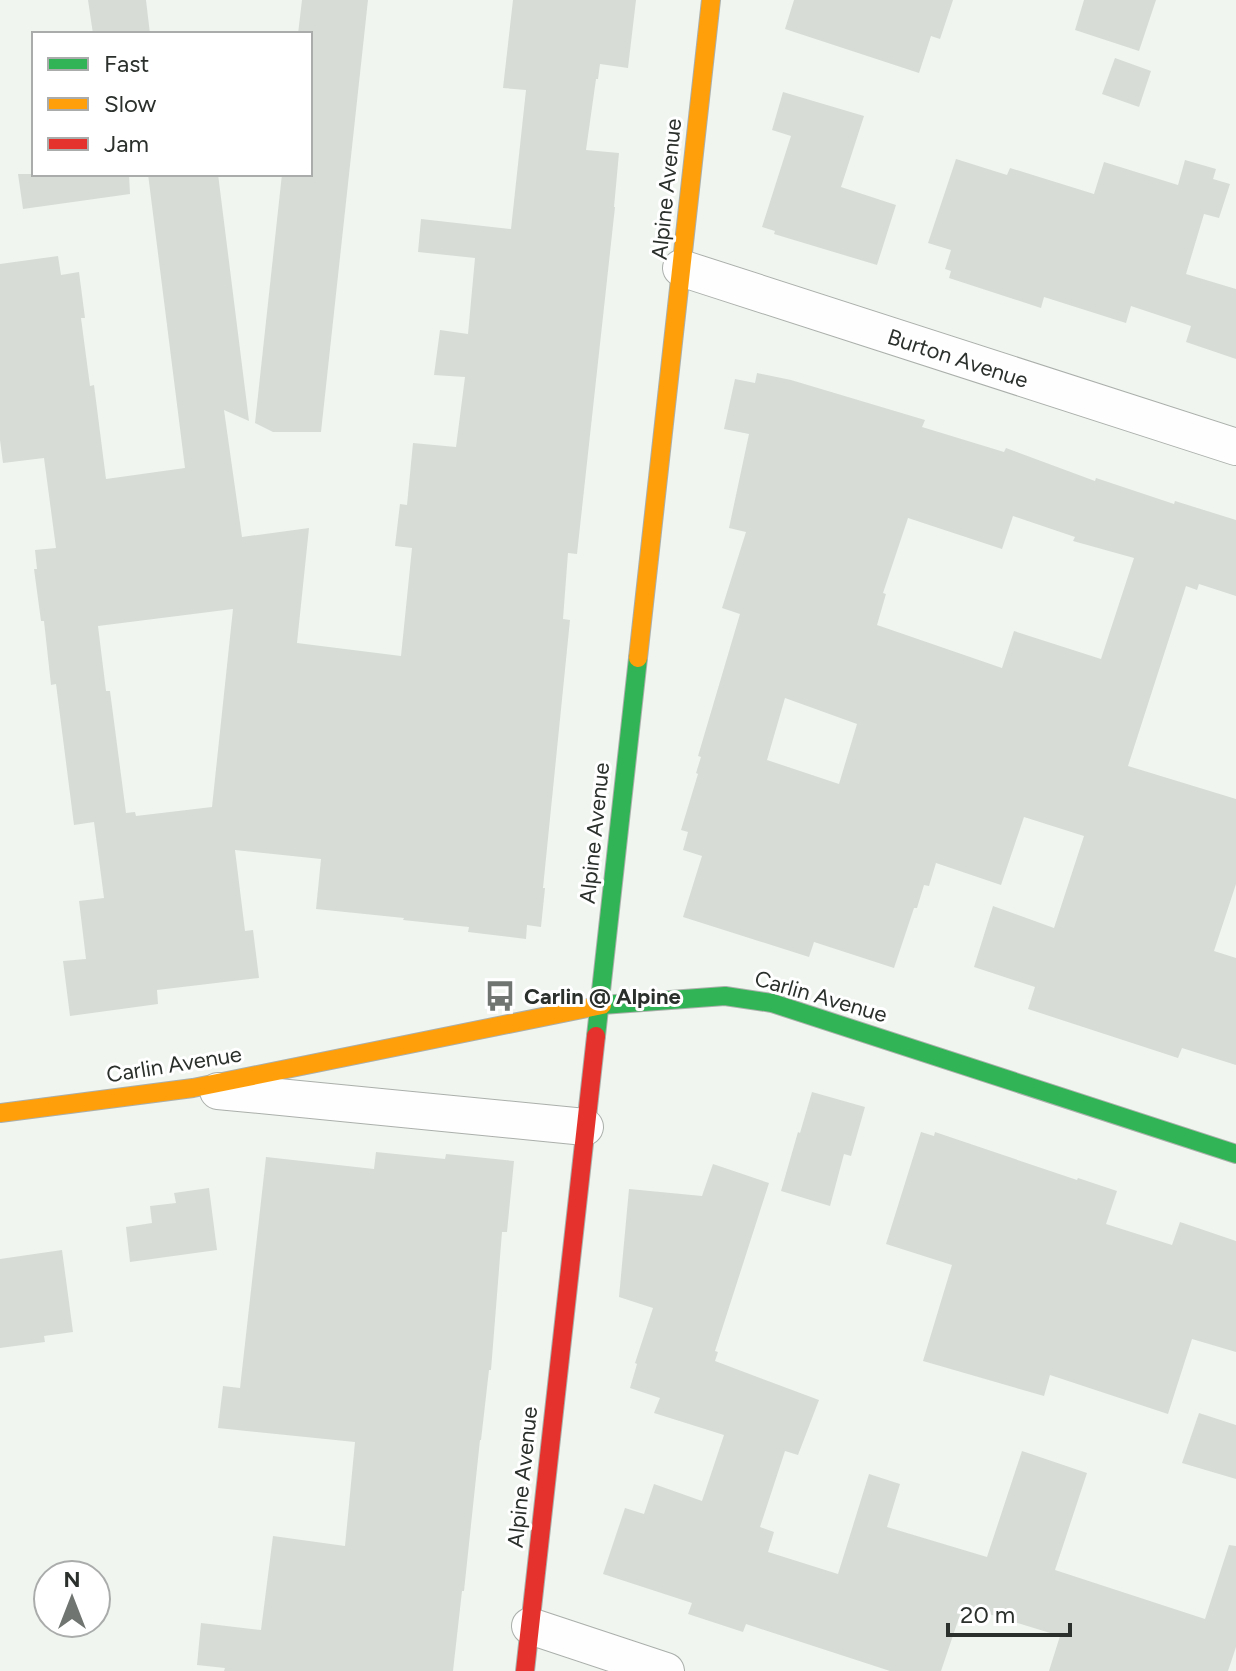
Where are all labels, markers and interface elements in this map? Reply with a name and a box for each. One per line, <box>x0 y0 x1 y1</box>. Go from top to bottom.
legend <box>32 32 312 176</box>
text: Fast <box>104 49 149 78</box>
text: Slow <box>104 89 157 118</box>
street label: Alpine Avenue <box>646 117 687 261</box>
text: Jam <box>104 129 149 158</box>
street label: Burton Avenue <box>884 323 1032 394</box>
street label: Alpine Avenue <box>574 761 615 905</box>
street label: Carlin Avenue <box>751 965 890 1028</box>
bus stop icon: Carlin @ Alpine <box>483 979 517 1013</box>
place label: Carlin @ Alpine <box>524 983 681 1010</box>
street label: Carlin Avenue <box>105 1040 244 1089</box>
street label: Alpine Avenue <box>502 1405 543 1549</box>
north arrow <box>32 1559 112 1639</box>
text: N <box>63 1566 81 1593</box>
scale bar <box>948 1587 1070 1637</box>
text: 20 m <box>960 1600 1015 1629</box>

